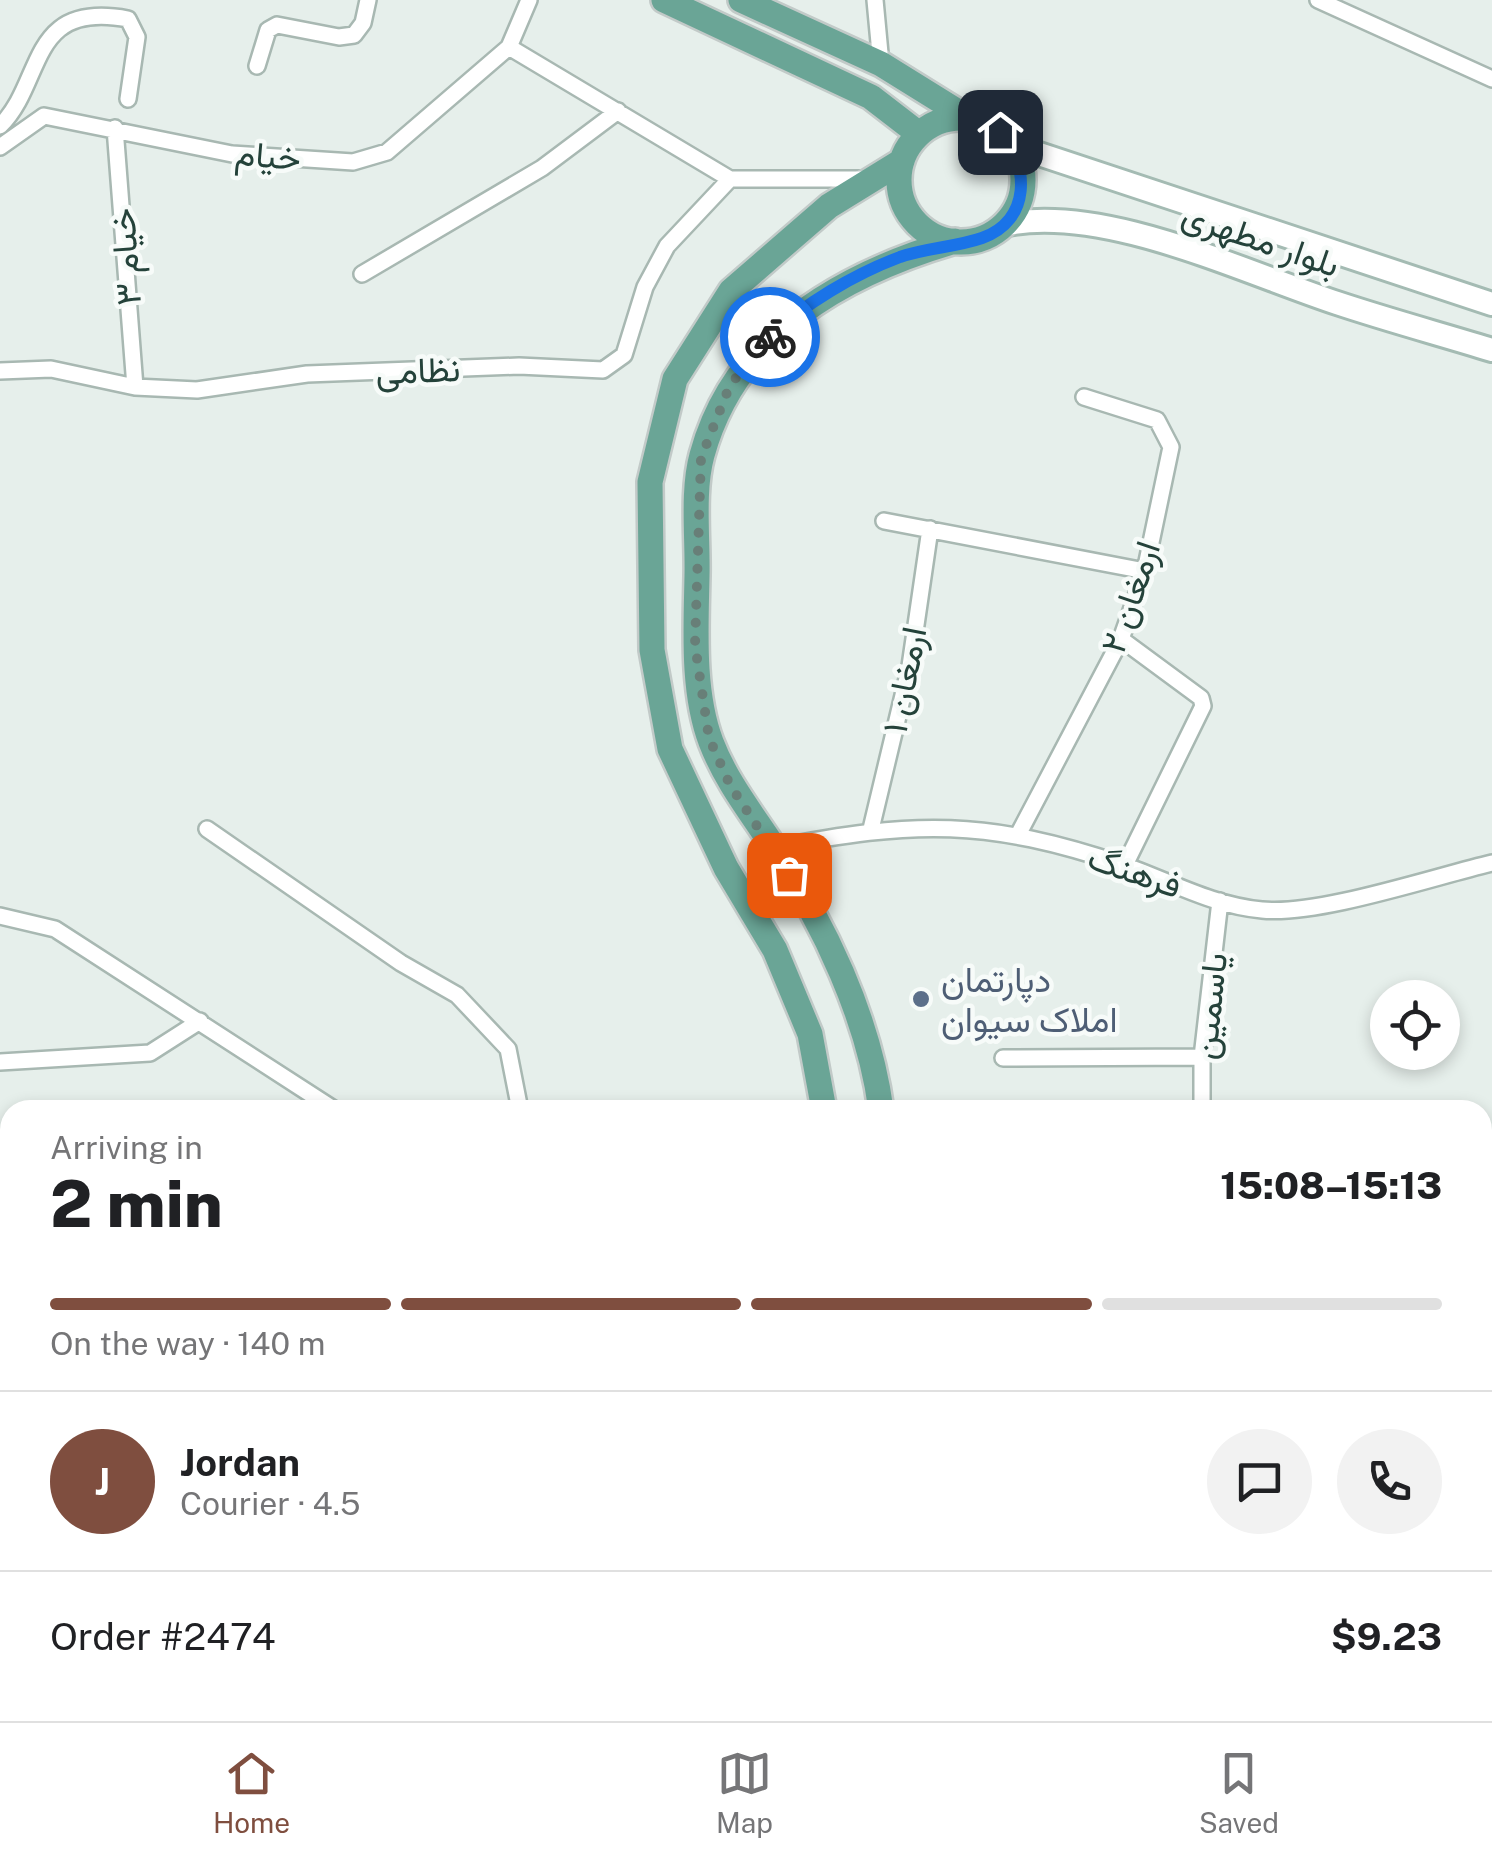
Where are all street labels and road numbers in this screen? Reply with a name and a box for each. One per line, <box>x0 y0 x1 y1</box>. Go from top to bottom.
street label: خیام <box>233 132 303 181</box>
street label: بلوار مطهری <box>1176 193 1345 287</box>
street label: خیام ۳ <box>101 207 152 307</box>
street label: نظامی <box>375 348 461 393</box>
street label: ارمغان ۲ <box>1092 536 1170 659</box>
street label: ارمغان ۱ <box>874 623 936 737</box>
street label: فرهنگ <box>1082 836 1187 908</box>
street label: یاسمین <box>1183 951 1236 1061</box>

